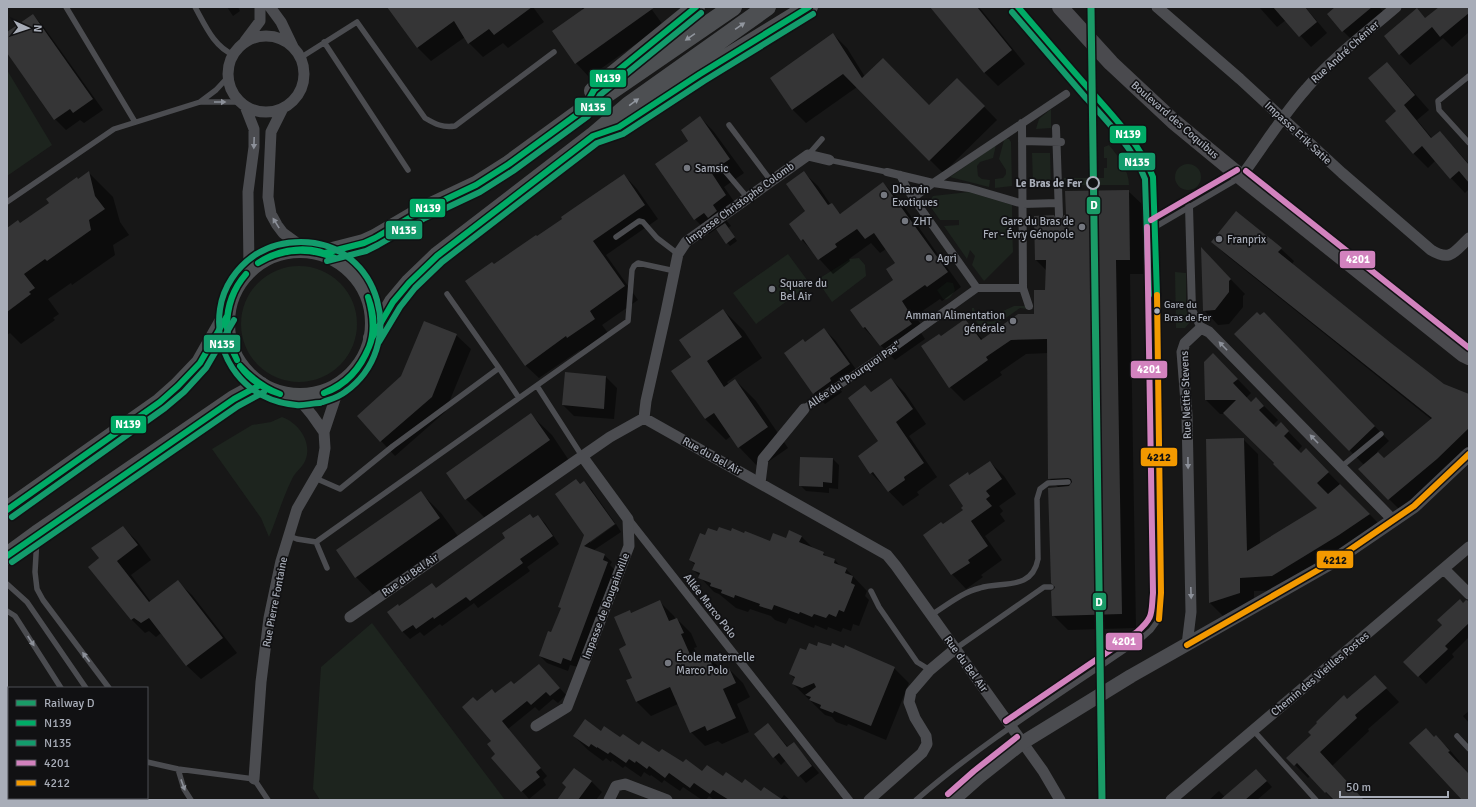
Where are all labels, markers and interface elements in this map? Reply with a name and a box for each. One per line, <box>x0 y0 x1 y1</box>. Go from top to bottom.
north arrow <box>8 8 48 48</box>
street label: Rue André Chénier <box>1308 18 1382 86</box>
one-way arrow <box>734 22 745 30</box>
text: N <box>31 24 44 33</box>
one-way arrow <box>684 33 695 42</box>
line badge: N139 <box>589 69 627 88</box>
text: N139 <box>595 72 621 85</box>
street label: Boulevard des Coquibus <box>1129 78 1222 162</box>
line badge: N135 <box>574 97 612 116</box>
one-way arrow <box>628 97 639 106</box>
one-way arrow <box>214 99 227 105</box>
street label: Impasse Erik Satie <box>1262 99 1334 167</box>
text: N135 <box>580 101 606 114</box>
line badge: N139 <box>1109 125 1147 144</box>
text: N139 <box>1115 128 1141 141</box>
one-way arrow <box>250 137 257 149</box>
line badge: N135 <box>1118 152 1156 171</box>
text: N135 <box>1124 156 1150 169</box>
street label: Impasse Christophe Colomb <box>683 159 797 247</box>
place label: Samsic <box>695 162 728 175</box>
marker: Samsic <box>682 163 692 173</box>
marker: Le Bras de Fer <box>1086 176 1100 190</box>
place label: Le Bras de Fer <box>1015 177 1083 190</box>
place label: Dharvin Exotiques <box>892 183 938 209</box>
marker: Dharvin Exotiques <box>879 190 889 200</box>
line badge: D <box>1086 196 1101 215</box>
line badge: N139 <box>409 198 446 218</box>
text: D <box>1090 199 1098 212</box>
text: N139 <box>415 202 441 215</box>
place label: ZHT <box>913 215 933 228</box>
place label: Gare du Bras de Fer - Évry Génopole <box>983 215 1074 241</box>
marker: ZHT <box>900 216 910 226</box>
one-way arrow <box>273 217 280 229</box>
line badge: N135 <box>385 220 423 240</box>
marker: Gare du Bras de Fer - Évry Génopole <box>1077 222 1087 232</box>
text: N135 <box>391 224 417 237</box>
place label: Franprix <box>1227 233 1266 246</box>
marker: Franprix <box>1214 234 1224 244</box>
line badge: 4201 <box>1339 250 1376 269</box>
place label: Agri <box>937 252 957 265</box>
marker: Agri <box>924 253 934 263</box>
text: 4201 <box>1346 253 1370 266</box>
place label: Square du Bel Air <box>780 277 827 303</box>
marker: Square du Bel Air <box>767 284 777 294</box>
place label: Gare du Bras de Fer <box>1164 299 1212 324</box>
marker: Gare du Bras de Fer <box>1152 306 1162 316</box>
place label: Amman Alimentation générale <box>906 309 1005 335</box>
marker: Amman Alimentation générale <box>1008 316 1018 326</box>
line badge: N135 <box>203 334 241 353</box>
text: N135 <box>209 338 235 351</box>
street label: Allée du "Pourquoi Pas" <box>805 339 903 411</box>
one-way arrow <box>1218 341 1228 351</box>
street label: Rue Nettie Stevens <box>1178 350 1194 439</box>
line badge: 4201 <box>1130 360 1168 379</box>
text: 4201 <box>1137 363 1161 376</box>
line badge: N139 <box>110 415 147 434</box>
text: N139 <box>115 418 141 431</box>
street label: Rue du Bel Air <box>680 434 744 478</box>
one-way arrow <box>1309 434 1319 444</box>
line badge: 4212 <box>1140 447 1178 467</box>
text: 4212 <box>1147 451 1171 464</box>
one-way arrow <box>1185 457 1191 470</box>
line badge: 4212 <box>1316 550 1354 569</box>
street label: Rue du Bel Air <box>379 551 441 599</box>
street label: Impasse de Bougainville <box>580 551 632 661</box>
text: 4212 <box>1323 554 1347 567</box>
street label: Rue Pierre Fontaine <box>260 556 290 648</box>
street label: Allée Marco Polo <box>681 571 739 641</box>
one-way arrow <box>1188 587 1194 600</box>
line badge: D <box>1092 592 1107 611</box>
text: D <box>1095 596 1103 609</box>
street label: Chemin des Vieilles Postes <box>1268 629 1372 719</box>
line badge: 4201 <box>1105 632 1143 651</box>
street label: Rue du Bel Air <box>941 633 991 695</box>
text: 4201 <box>1112 635 1136 648</box>
one-way arrow <box>27 636 35 646</box>
place label: École maternelle Marco Polo <box>676 650 755 677</box>
one-way arrow <box>81 651 90 662</box>
marker: École maternelle Marco Polo <box>663 658 673 668</box>
legend <box>8 687 148 799</box>
text: Railway D <box>44 696 95 711</box>
text: N139 <box>44 716 72 731</box>
text: N135 <box>44 736 72 751</box>
text: 4201 <box>44 756 70 771</box>
scale bar <box>1340 773 1448 799</box>
text: 4212 <box>44 776 70 791</box>
one-way arrow <box>180 780 186 792</box>
text: 50 m <box>1346 780 1371 795</box>

